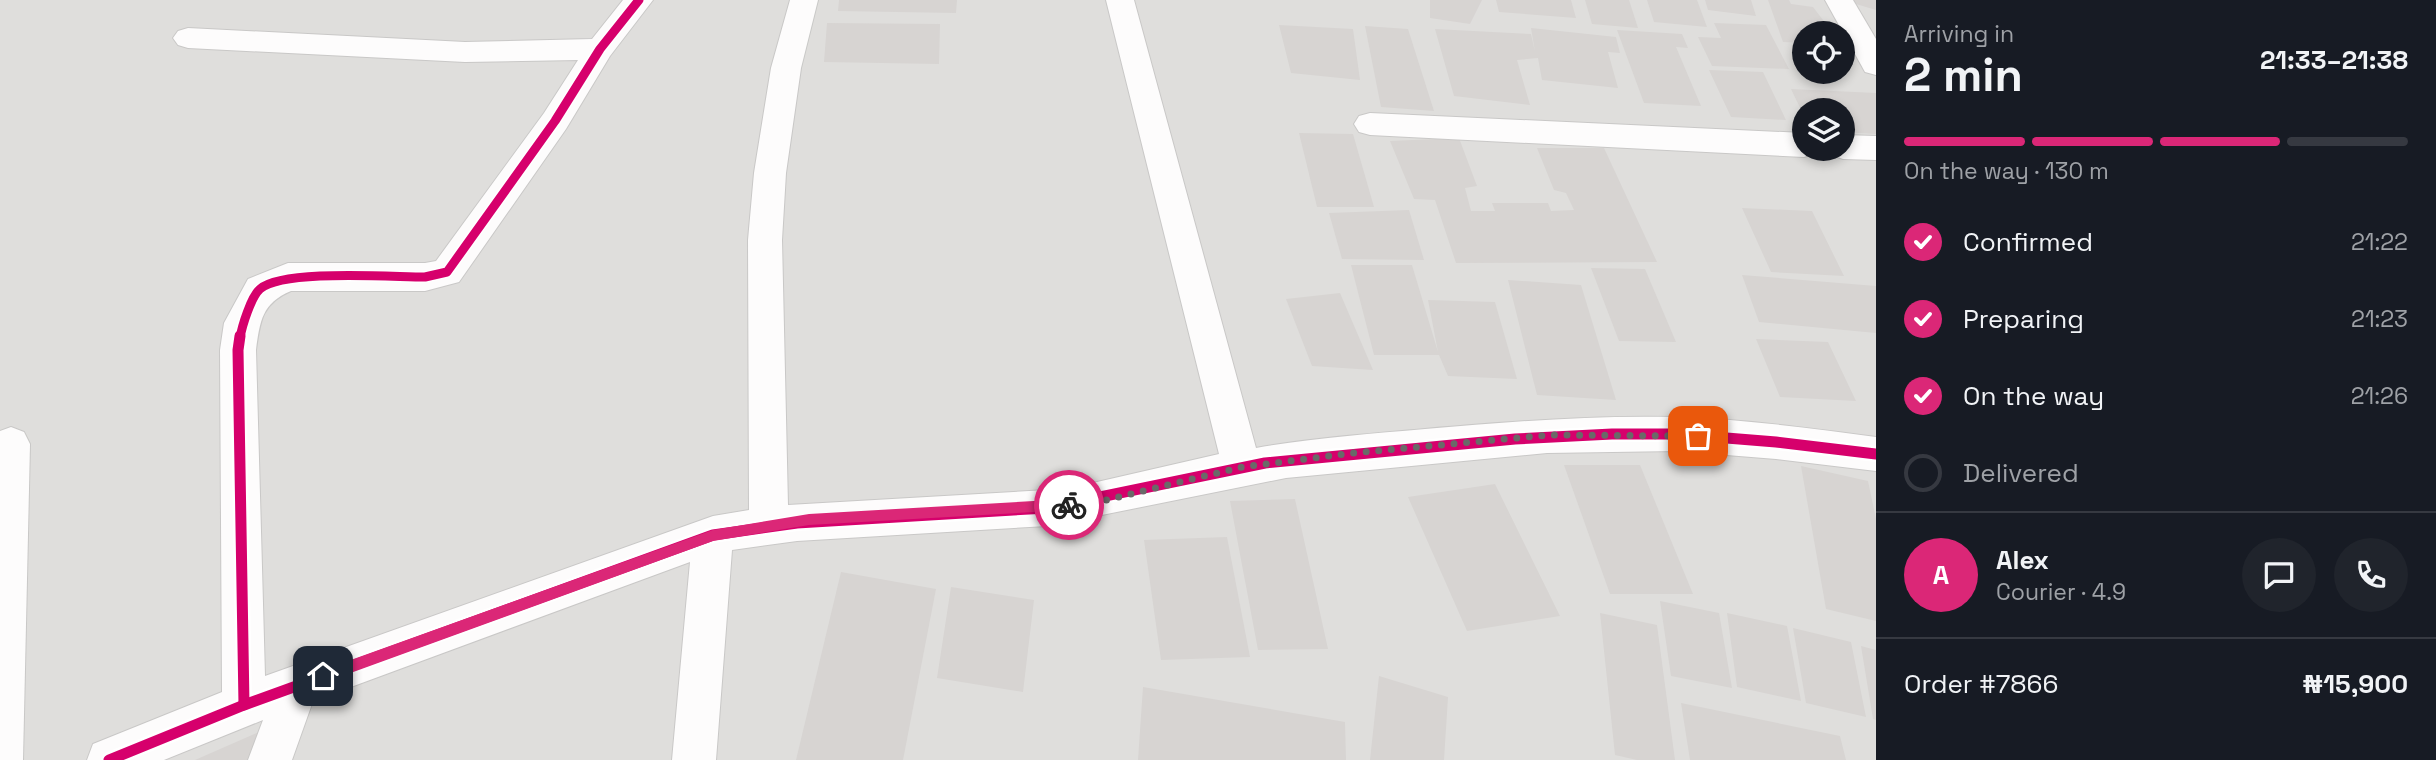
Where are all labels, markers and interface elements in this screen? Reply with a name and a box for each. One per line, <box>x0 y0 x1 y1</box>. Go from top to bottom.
text: Arriving in <box>1904 19 2014 49</box>
map controls <box>1792 21 1855 161</box>
button: locate <box>1792 21 1855 84</box>
text: 21:33–21:38 <box>2260 43 2408 77</box>
text: 2 min <box>1904 46 2023 104</box>
button: layers <box>1792 98 1855 161</box>
text: On the way · 130 m <box>1904 156 2109 186</box>
icon: check <box>1904 223 1942 261</box>
text: Confirmed <box>1963 225 2093 259</box>
text: 21:22 <box>2351 227 2408 257</box>
icon: check <box>1904 300 1942 338</box>
text: Preparing <box>1963 302 2084 336</box>
text: 21:23 <box>2351 304 2408 334</box>
icon: check <box>1904 377 1942 415</box>
text: On the way <box>1963 379 2104 413</box>
text: 21:26 <box>2351 381 2408 411</box>
pin <box>1668 406 1728 466</box>
icon: bag <box>1679 417 1717 455</box>
text: Delivered <box>1963 456 2079 490</box>
courier <box>1034 470 1104 540</box>
icon: bike <box>1050 486 1088 524</box>
button: chat <box>2242 538 2316 612</box>
button: phone <box>2334 538 2408 612</box>
text: Alex <box>1996 543 2049 577</box>
text: A <box>1933 558 1949 592</box>
text: Courier · 4.9 <box>1996 577 2126 607</box>
pin <box>293 646 353 706</box>
icon: home <box>304 657 342 695</box>
text: Order #7866 <box>1904 667 2058 701</box>
text: ₦15,900 <box>2302 667 2408 701</box>

